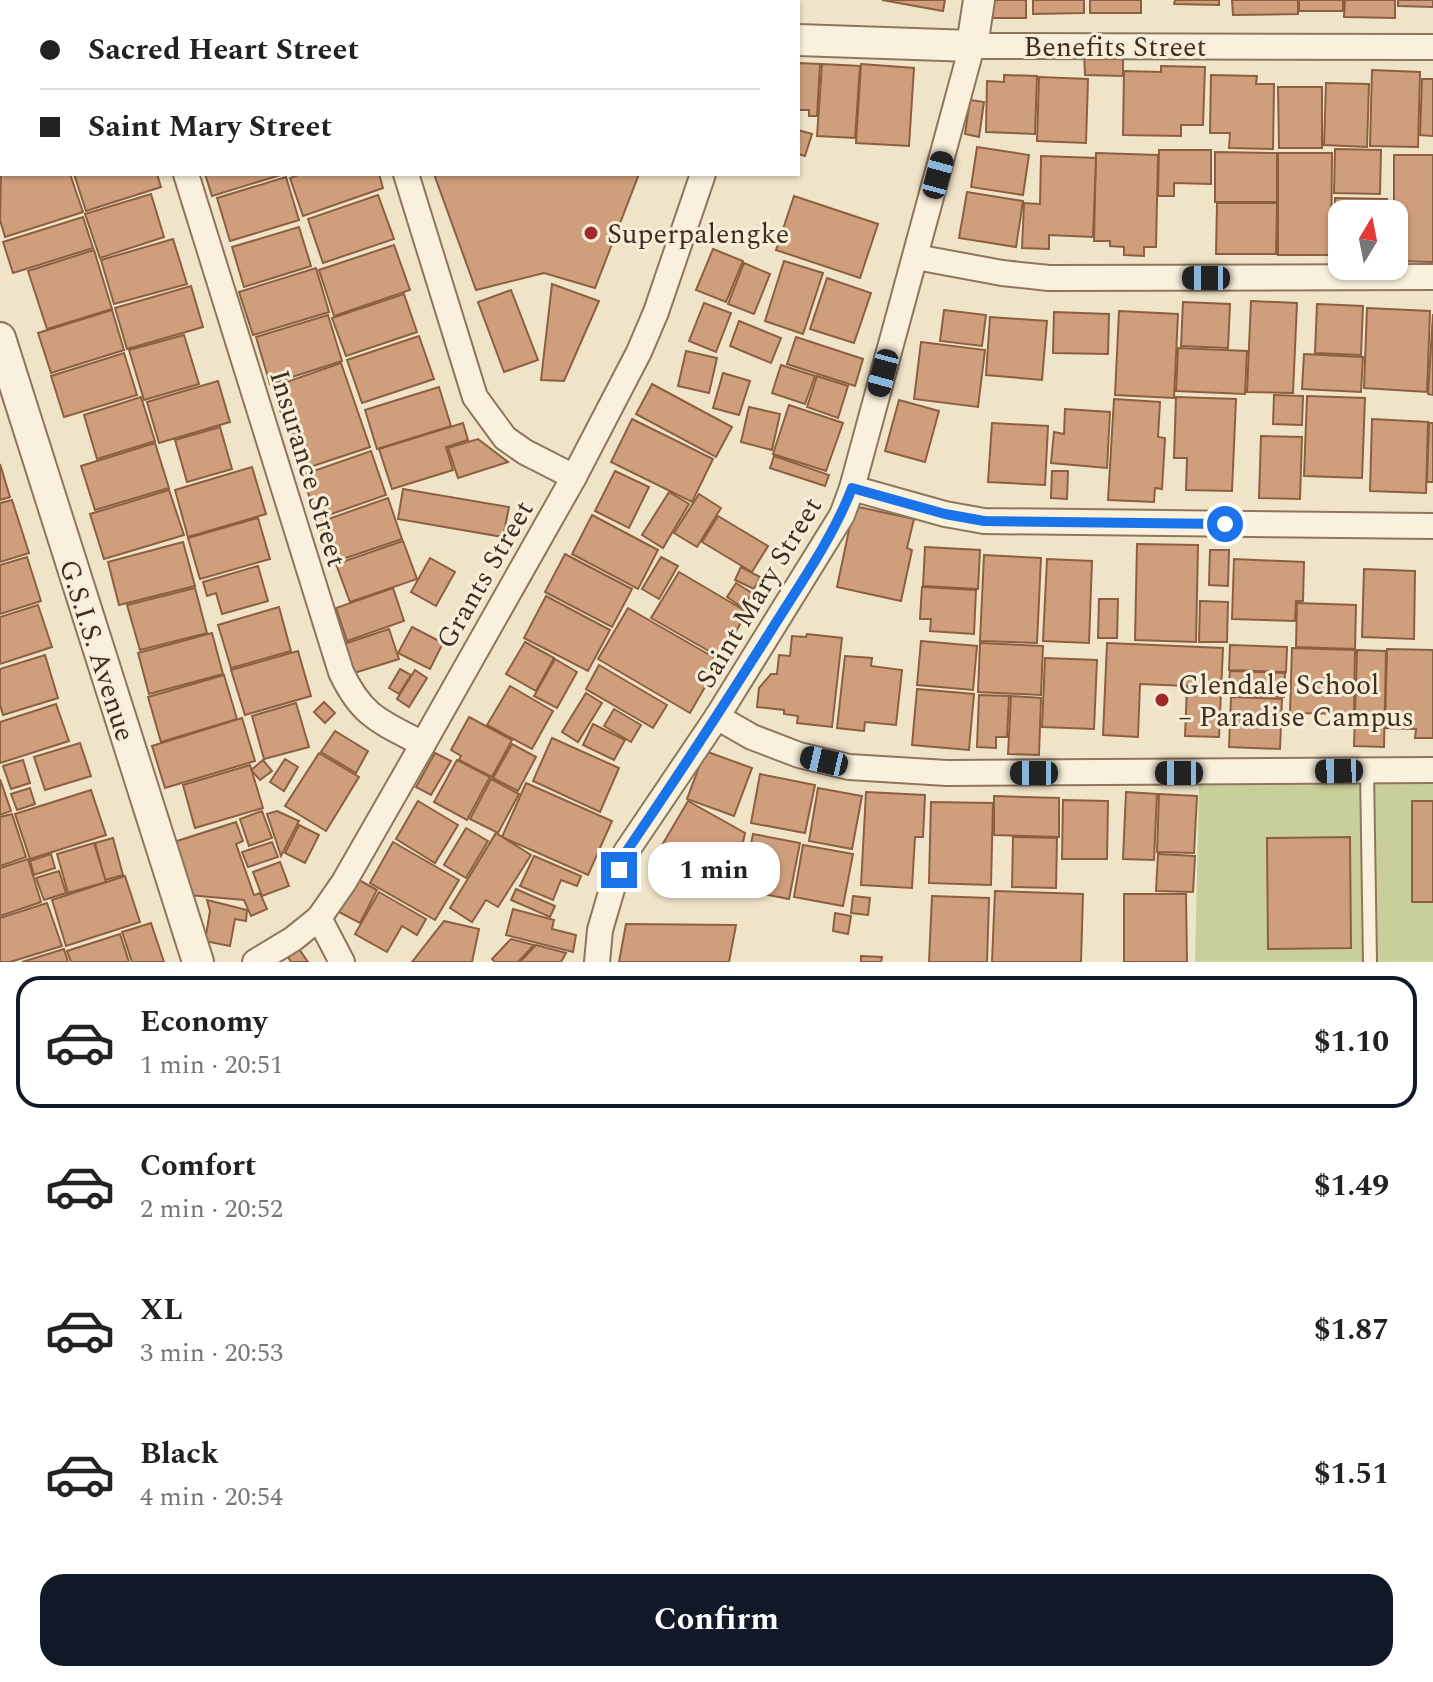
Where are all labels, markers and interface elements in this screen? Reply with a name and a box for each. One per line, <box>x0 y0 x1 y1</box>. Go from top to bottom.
street label: Benefits Street <box>1024 26 1207 69</box>
text: Sacred Heart Street <box>88 27 359 73</box>
text: Saint Mary Street <box>88 104 332 150</box>
car <box>920 149 956 201</box>
north arrow <box>1328 200 1408 280</box>
map controls <box>1328 200 1408 280</box>
place label: Superpalengke <box>607 213 789 256</box>
marker: Superpalengke <box>582 224 600 242</box>
car <box>1182 266 1230 290</box>
car <box>865 347 901 399</box>
street label: Insurance Street <box>257 365 358 572</box>
street label: Saint Mary Street <box>685 489 834 697</box>
street label: Grants Street <box>425 492 545 657</box>
route start <box>1207 506 1243 542</box>
street label: G.S.I.S. Avenue <box>47 554 146 747</box>
place label: Glendale School – Paradise Campus <box>1178 664 1414 739</box>
marker: Glendale School – Paradise Campus <box>1153 691 1171 709</box>
car <box>798 744 850 778</box>
car <box>1315 759 1363 783</box>
car <box>1010 761 1058 785</box>
car <box>1155 761 1203 785</box>
callout: 1 min <box>647 842 779 898</box>
text: 1 min <box>679 850 749 890</box>
route end <box>601 852 637 888</box>
text: Economy <box>140 999 267 1045</box>
icon: car <box>44 1006 116 1078</box>
text: $1.10 <box>1314 1019 1389 1065</box>
text: 1 min · 20:51 <box>140 1045 283 1085</box>
text: Comfort <box>140 1143 256 1189</box>
icon: car <box>44 1150 116 1222</box>
text: $1.49 <box>1314 1163 1389 1209</box>
text: 2 min · 20:52 <box>140 1189 283 1229</box>
text: XL <box>140 1287 183 1333</box>
icon: car <box>44 1294 116 1366</box>
text: $1.87 <box>1314 1307 1389 1353</box>
text: 3 min · 20:53 <box>140 1333 283 1373</box>
text: Black <box>140 1431 219 1477</box>
icon: car <box>44 1438 116 1510</box>
text: $1.51 <box>1314 1451 1389 1497</box>
text: 4 min · 20:54 <box>140 1477 283 1517</box>
button: Confirm <box>40 1574 1393 1666</box>

